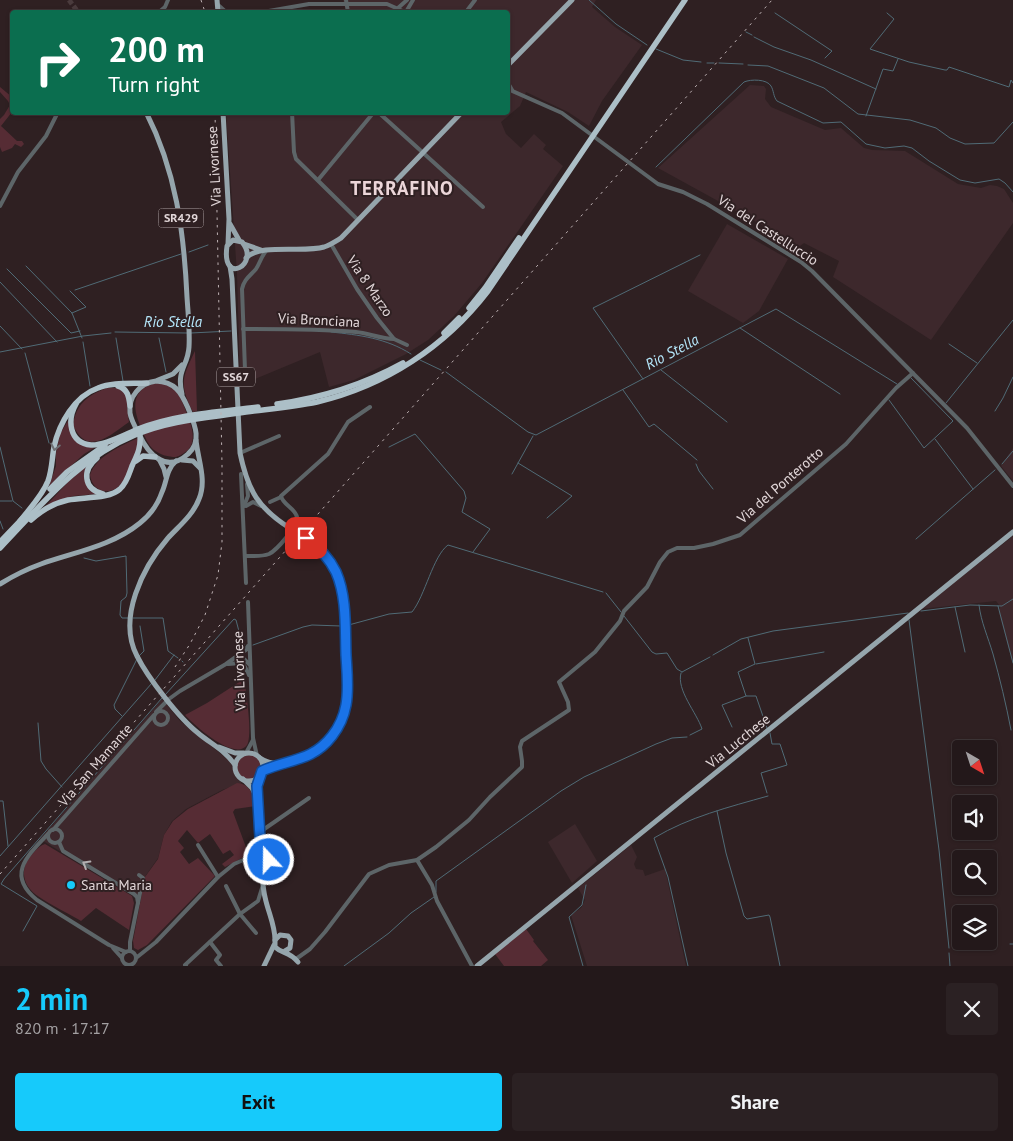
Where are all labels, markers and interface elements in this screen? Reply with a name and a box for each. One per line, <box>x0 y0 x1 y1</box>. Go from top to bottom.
text: 200 m <box>108 26 205 72</box>
icon: right <box>25 30 90 95</box>
text: Turn right <box>108 70 200 98</box>
street label: Via Livornese <box>203 126 225 207</box>
district label: TERRAFINO <box>350 176 454 200</box>
street label: Via del Castelluccio <box>713 190 822 269</box>
road number: SR429 <box>158 208 204 228</box>
street label: Via 8 Marzo <box>342 251 397 320</box>
street label: Via Bronciana <box>277 309 361 331</box>
water label: Rio Stella <box>144 312 203 331</box>
water label: Rio Stella <box>642 329 703 374</box>
road number: SS67 <box>217 368 255 387</box>
one-way arrow <box>50 443 61 452</box>
street label: Via del Ponterotto <box>733 443 827 528</box>
pin <box>285 517 327 559</box>
icon: arrive <box>292 524 320 552</box>
street label: Via Livornese <box>229 631 249 712</box>
street label: Via Lucchese <box>702 710 774 773</box>
street label: Via San Mamante <box>53 720 136 811</box>
north arrow <box>952 740 998 785</box>
map controls <box>952 740 997 950</box>
button: sound <box>952 795 997 840</box>
position arrow <box>242 833 294 885</box>
button: search <box>952 850 997 895</box>
one-way arrow <box>82 861 91 871</box>
place label: Santa Maria <box>81 876 152 894</box>
marker: Santa Maria <box>65 879 77 891</box>
button: layers <box>952 905 997 950</box>
text: 2 min <box>15 979 88 1018</box>
button: close <box>946 983 998 1035</box>
text: 820 m · 17:17 <box>15 1018 110 1038</box>
button: Exit <box>15 1073 502 1131</box>
button: Share <box>512 1073 998 1131</box>

